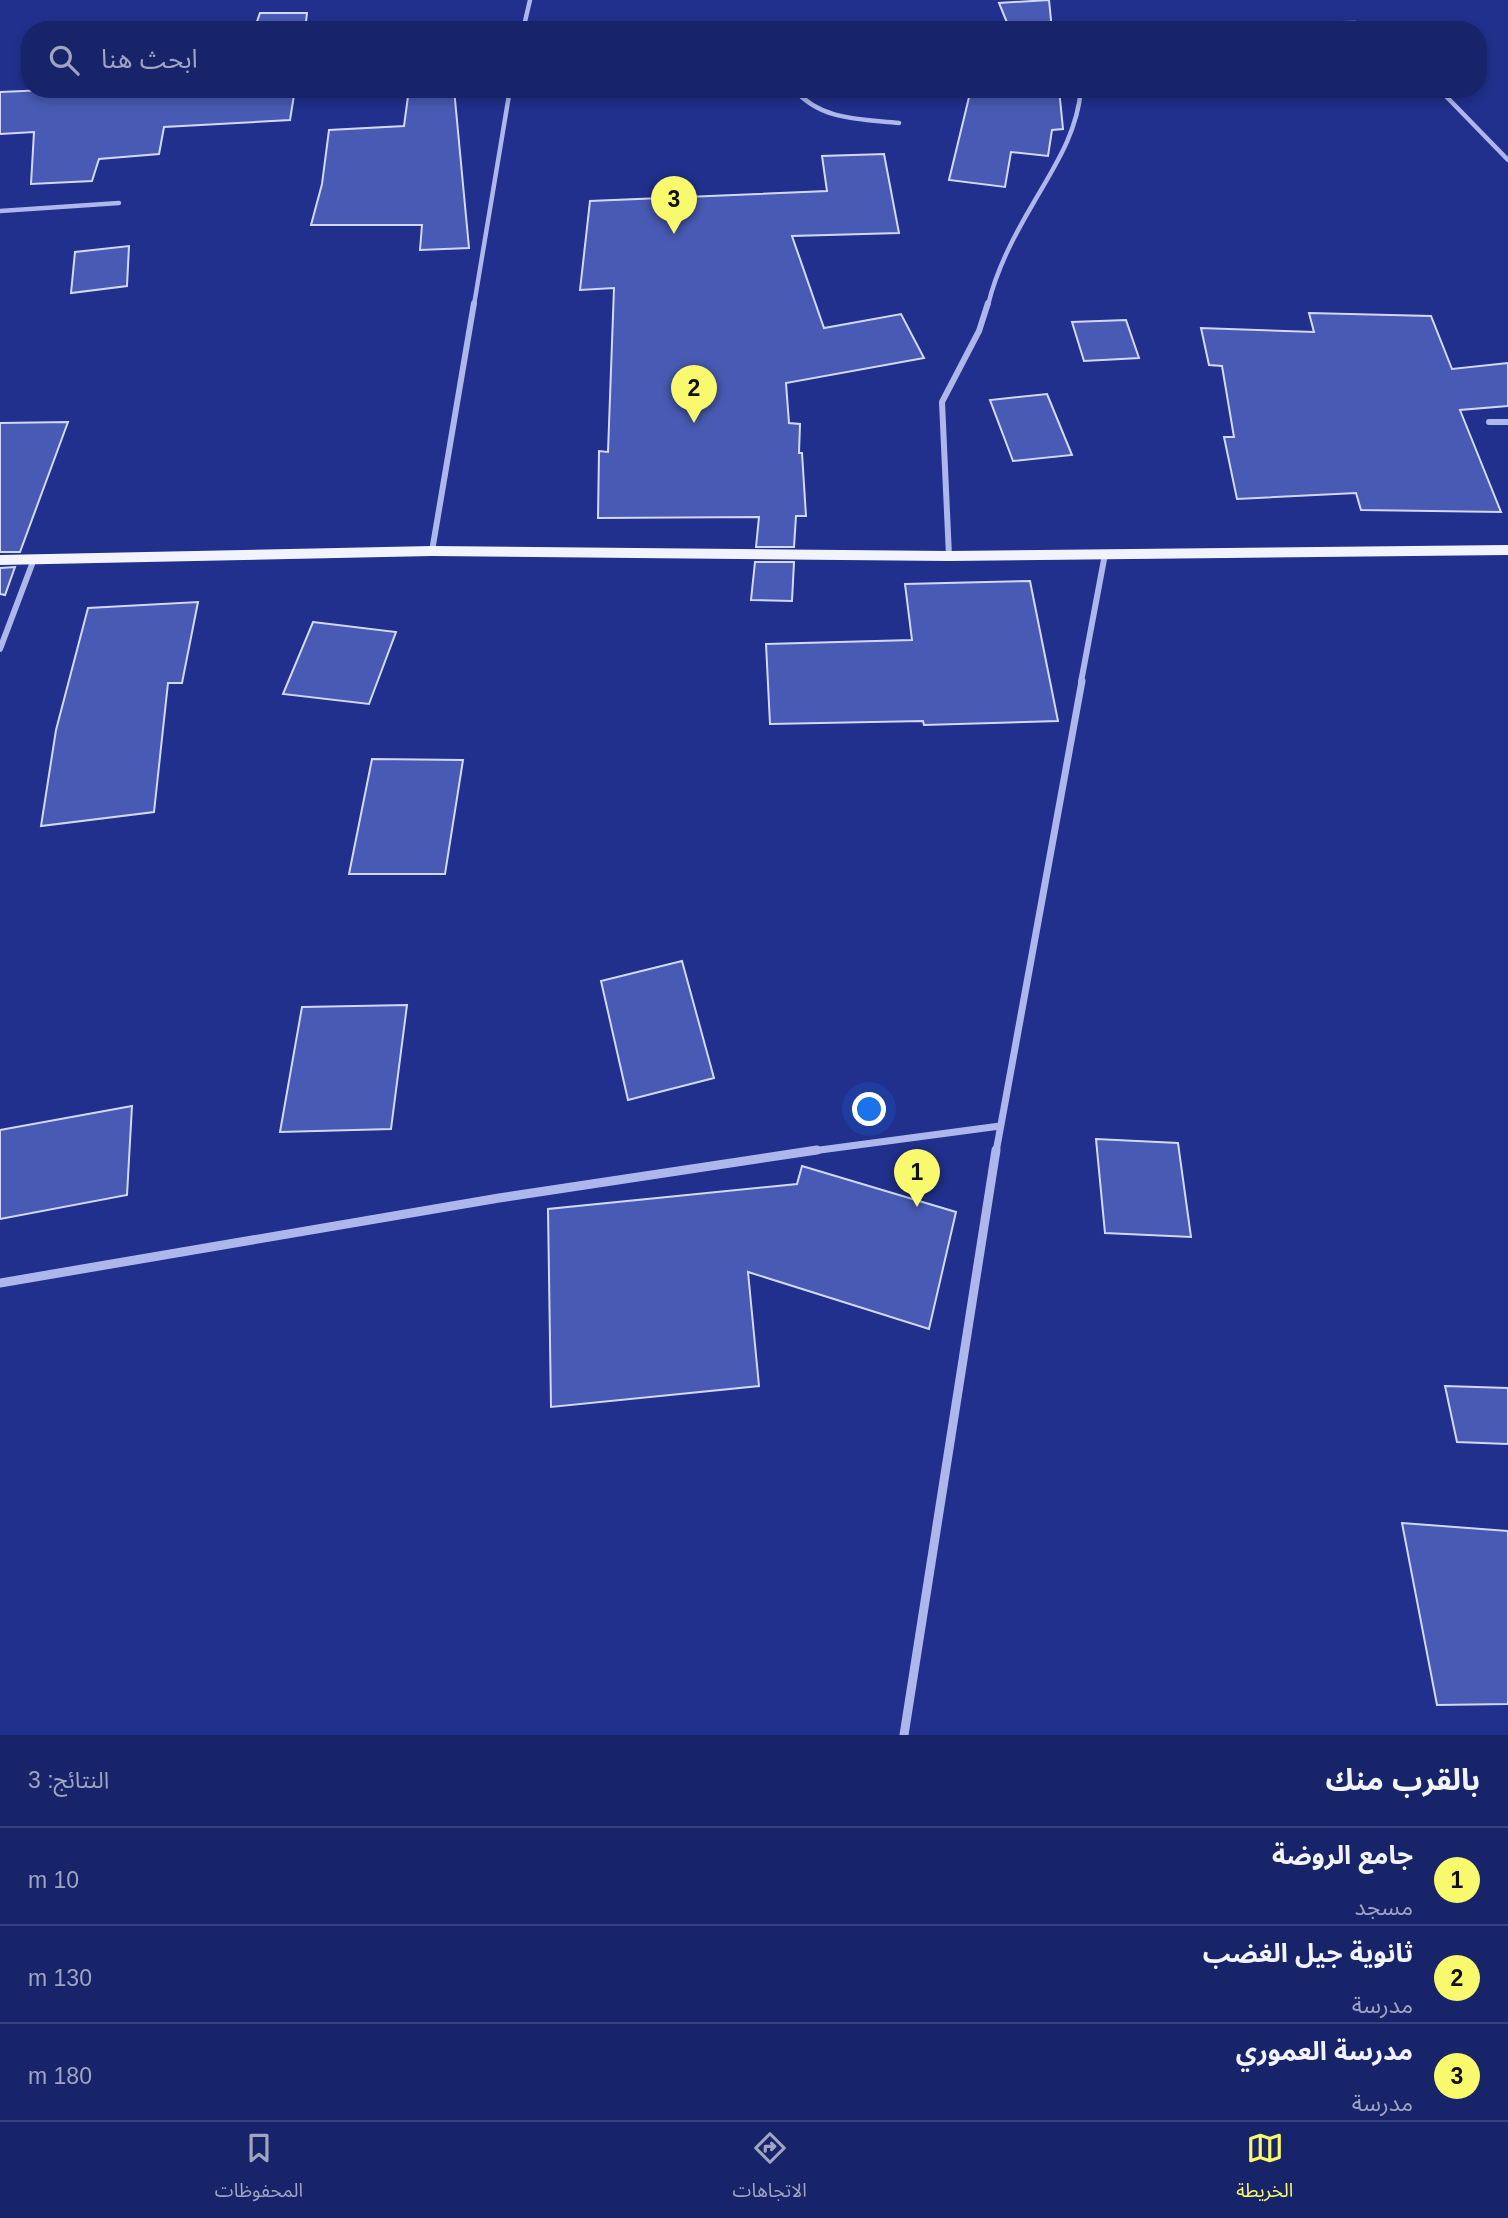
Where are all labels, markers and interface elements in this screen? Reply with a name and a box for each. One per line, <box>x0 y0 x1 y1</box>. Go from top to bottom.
search box <box>21 21 1487 98</box>
icon: search <box>45 41 83 79</box>
text: ابحث هنا <box>101 44 198 74</box>
pin: 3 <box>651 176 697 234</box>
pin: 2 <box>671 365 717 423</box>
your location <box>852 1092 886 1126</box>
pin: 1 <box>894 1149 940 1207</box>
text: بالقرب منك <box>1325 1763 1480 1796</box>
text: النتائج: 3 <box>28 1767 109 1793</box>
text: جامع الروضة <box>1272 1840 1413 1870</box>
text: 10 m <box>28 1867 79 1893</box>
text: 1 <box>1451 1867 1463 1893</box>
text: مسجد <box>1354 1894 1413 1920</box>
text: ثانوية جيل الغضب <box>1203 1938 1413 1968</box>
text: 130 m <box>28 1965 92 1991</box>
text: 2 <box>1451 1965 1463 1991</box>
text: مدرسة <box>1352 1992 1413 2018</box>
text: مدرسة العموري <box>1236 2036 1413 2066</box>
text: 180 m <box>28 2063 92 2089</box>
text: 3 <box>1451 2063 1463 2089</box>
text: مدرسة <box>1352 2090 1413 2116</box>
tab: المحفوظات <box>215 2129 303 2211</box>
tab: الاتجاهات <box>733 2129 807 2211</box>
tab: الخريطة <box>1236 2129 1293 2211</box>

